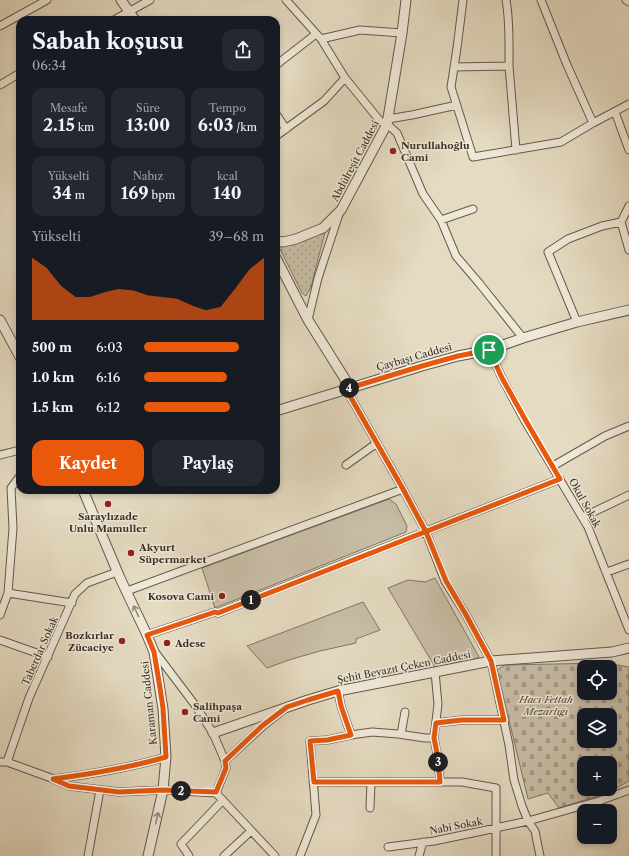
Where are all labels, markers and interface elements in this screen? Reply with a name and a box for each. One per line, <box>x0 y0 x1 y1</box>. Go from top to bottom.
text: Sabah koşusu <box>32 28 184 55</box>
button: share <box>222 29 264 71</box>
text: 06:34 <box>32 57 66 73</box>
text: Mesafe <box>50 101 87 115</box>
text: Süre <box>136 101 160 115</box>
text: Tempo <box>209 101 246 115</box>
text: 2.15 <box>43 115 75 135</box>
text: 13:00 <box>126 115 170 135</box>
text: 6:03 <box>198 115 233 135</box>
street label: Abdülreşit Caddesi <box>328 118 382 205</box>
text: km <box>75 120 94 134</box>
text: /km <box>233 120 257 134</box>
place label: Nurullahoğlu Cami <box>401 139 470 164</box>
marker: Nurullahoğlu Cami <box>388 146 398 156</box>
text: Yükselti <box>48 169 89 183</box>
text: Nabız <box>133 169 163 183</box>
text: kcal <box>217 169 238 183</box>
text: 34 <box>52 183 72 203</box>
text: 169 <box>121 183 149 203</box>
text: 140 <box>213 183 242 203</box>
text: m <box>72 188 85 202</box>
text: bpm <box>149 188 175 202</box>
text: Yükselti <box>32 228 81 244</box>
text: 39–68 m <box>209 228 264 244</box>
pin <box>472 333 506 367</box>
text: 500 m <box>32 339 72 355</box>
text: 6:03 <box>96 339 123 355</box>
icon: arrive <box>478 339 500 361</box>
street label: Çaybaşı Caddesi <box>375 340 453 374</box>
text: 1.0 km <box>32 369 74 385</box>
text: 6:16 <box>96 369 120 385</box>
pin: 4 <box>339 378 359 398</box>
text: 4 <box>346 381 352 395</box>
text: 1.5 km <box>32 399 73 415</box>
text: 6:12 <box>96 399 120 415</box>
button: Kaydet <box>32 440 144 486</box>
button: Paylaş <box>152 440 264 486</box>
street label: Okul Sokak <box>566 476 604 531</box>
marker: Saraylızade Unlu Mamuller <box>103 499 113 509</box>
place label: Saraylızade Unlu Mamuller <box>69 510 147 535</box>
place label: Akyurt Süpermarket <box>138 541 207 566</box>
marker: Akyurt Süpermarket <box>126 548 136 558</box>
place label: Kosova Cami <box>148 590 214 603</box>
pin: 1 <box>241 590 261 610</box>
marker: Kosova Cami <box>217 591 227 601</box>
text: 1 <box>249 593 253 607</box>
one-way arrow <box>132 605 139 617</box>
street label: Taberdar Sokak <box>19 613 62 688</box>
place label: Bozkırlar Zücaciye <box>65 629 114 654</box>
marker: Bozkırlar Zücaciye <box>117 636 127 646</box>
place label: Adese <box>174 637 206 650</box>
marker: Adese <box>162 638 172 648</box>
street label: Şehit Beyazıt Çeken Caddesi <box>336 648 472 686</box>
street label: Karaman Caddesi <box>138 660 160 746</box>
map controls <box>577 660 617 844</box>
button: locate <box>577 660 617 700</box>
park label: Hacı Fettah Mezarlığı <box>518 693 573 718</box>
place label: Salihpaşa Cami <box>193 700 242 725</box>
marker: Salihpaşa Cami <box>180 707 190 717</box>
button: layers <box>577 708 617 748</box>
pin: 3 <box>428 752 448 772</box>
text: 3 <box>435 755 441 769</box>
button: + <box>577 756 617 796</box>
pin: 2 <box>171 781 191 801</box>
text: 2 <box>178 784 184 798</box>
button: − <box>577 804 617 844</box>
one-way arrow <box>153 812 161 825</box>
street label: Nabi Sokak <box>428 814 485 838</box>

